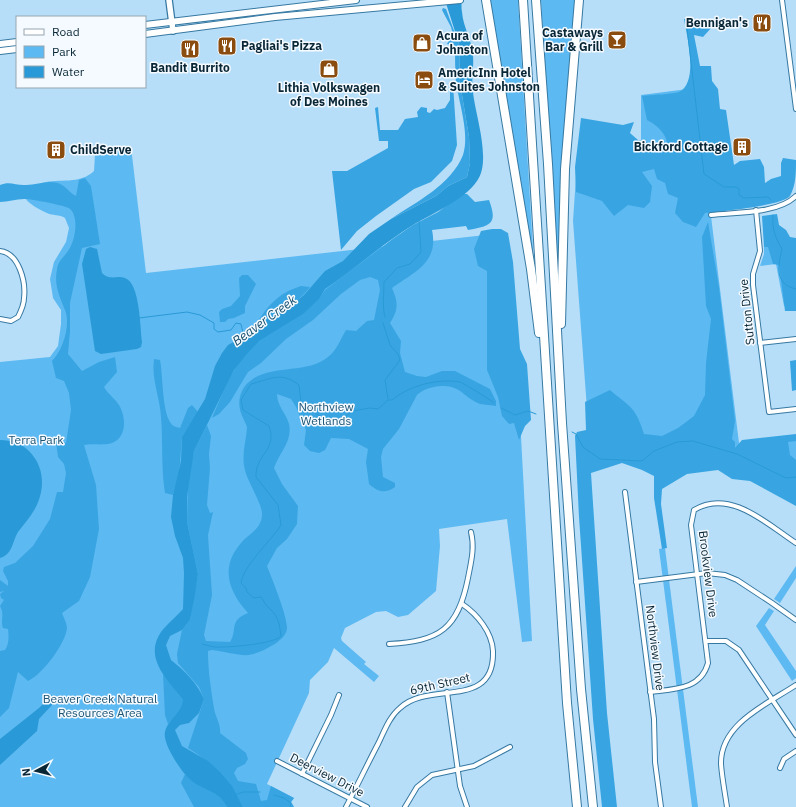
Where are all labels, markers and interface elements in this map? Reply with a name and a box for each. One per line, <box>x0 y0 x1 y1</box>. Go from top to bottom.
restaurant icon: Bennigan's <box>751 12 773 34</box>
place label: Bennigan's <box>686 15 748 30</box>
legend <box>16 16 146 88</box>
text: Road <box>52 24 80 39</box>
place label: Castaways Bar & Grill <box>542 25 603 54</box>
place label: Acura of Johnston <box>436 28 488 57</box>
bar icon: Castaways Bar & Grill <box>606 29 628 51</box>
shop icon: Acura of Johnston <box>411 32 433 54</box>
restaurant icon: Pagliai's Pizza <box>216 35 238 57</box>
restaurant icon: Bandit Burrito <box>179 38 201 60</box>
place label: Pagliai's Pizza <box>241 38 322 53</box>
text: Park <box>52 44 77 59</box>
shop icon: Lithia Volkswagen of Des Moines <box>318 58 340 80</box>
place label: Bandit Burrito <box>150 60 230 75</box>
text: Water <box>52 64 85 79</box>
place label: AmericInn Hotel & Suites Johnston <box>438 65 540 94</box>
hotel icon: AmericInn Hotel & Suites Johnston <box>413 69 435 91</box>
place label: Lithia Volkswagen of Des Moines <box>278 80 380 109</box>
building icon: Bickford Cottage <box>731 136 753 158</box>
building icon: ChildServe <box>45 139 67 161</box>
place label: Bickford Cottage <box>634 139 728 154</box>
place label: ChildServe <box>70 142 132 157</box>
street label: Sutton Drive <box>736 278 757 346</box>
water label: Beaver Creek <box>229 291 300 349</box>
park label: Northview Wetlands <box>298 399 354 428</box>
park label: Terra Park <box>9 432 64 447</box>
street label: Brookview Drive <box>696 530 721 618</box>
street label: Northview Drive <box>643 604 668 692</box>
street label: 69th Street <box>408 669 471 698</box>
park label: Beaver Creek Natural Resources Area <box>43 691 157 720</box>
street label: Deerview Drive <box>288 749 367 800</box>
north arrow <box>16 751 56 791</box>
text: N <box>19 767 34 777</box>

